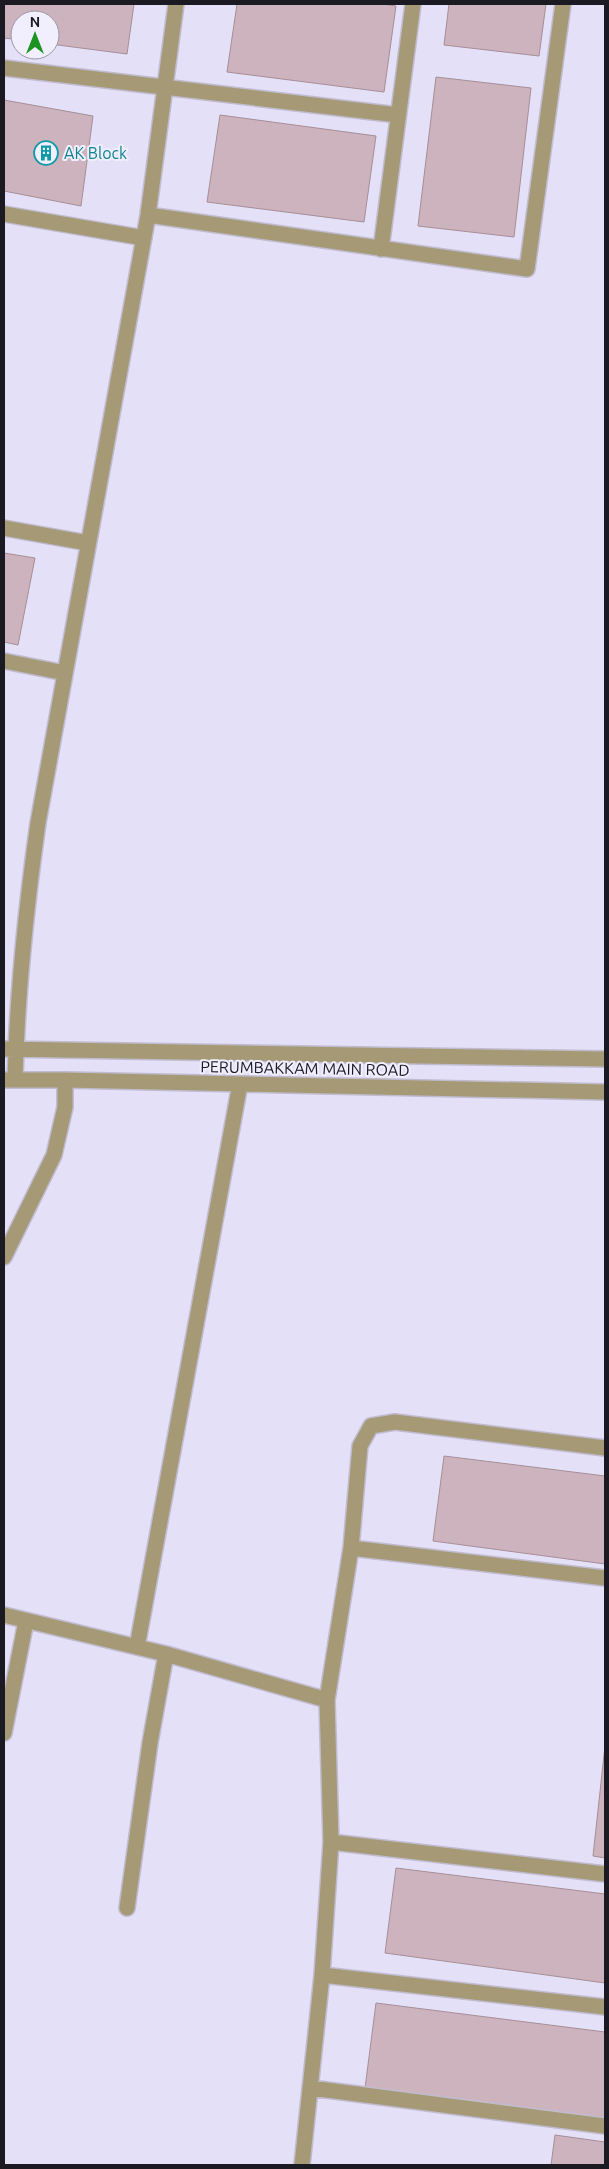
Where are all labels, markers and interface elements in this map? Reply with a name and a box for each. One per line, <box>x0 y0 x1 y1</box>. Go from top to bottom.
north arrow <box>10 10 60 60</box>
text: N <box>30 14 40 30</box>
building icon: AK Block <box>33 140 59 166</box>
place label: AK Block <box>64 144 127 162</box>
street label: PERUMBAKKAM MAIN ROAD <box>200 1057 410 1079</box>

